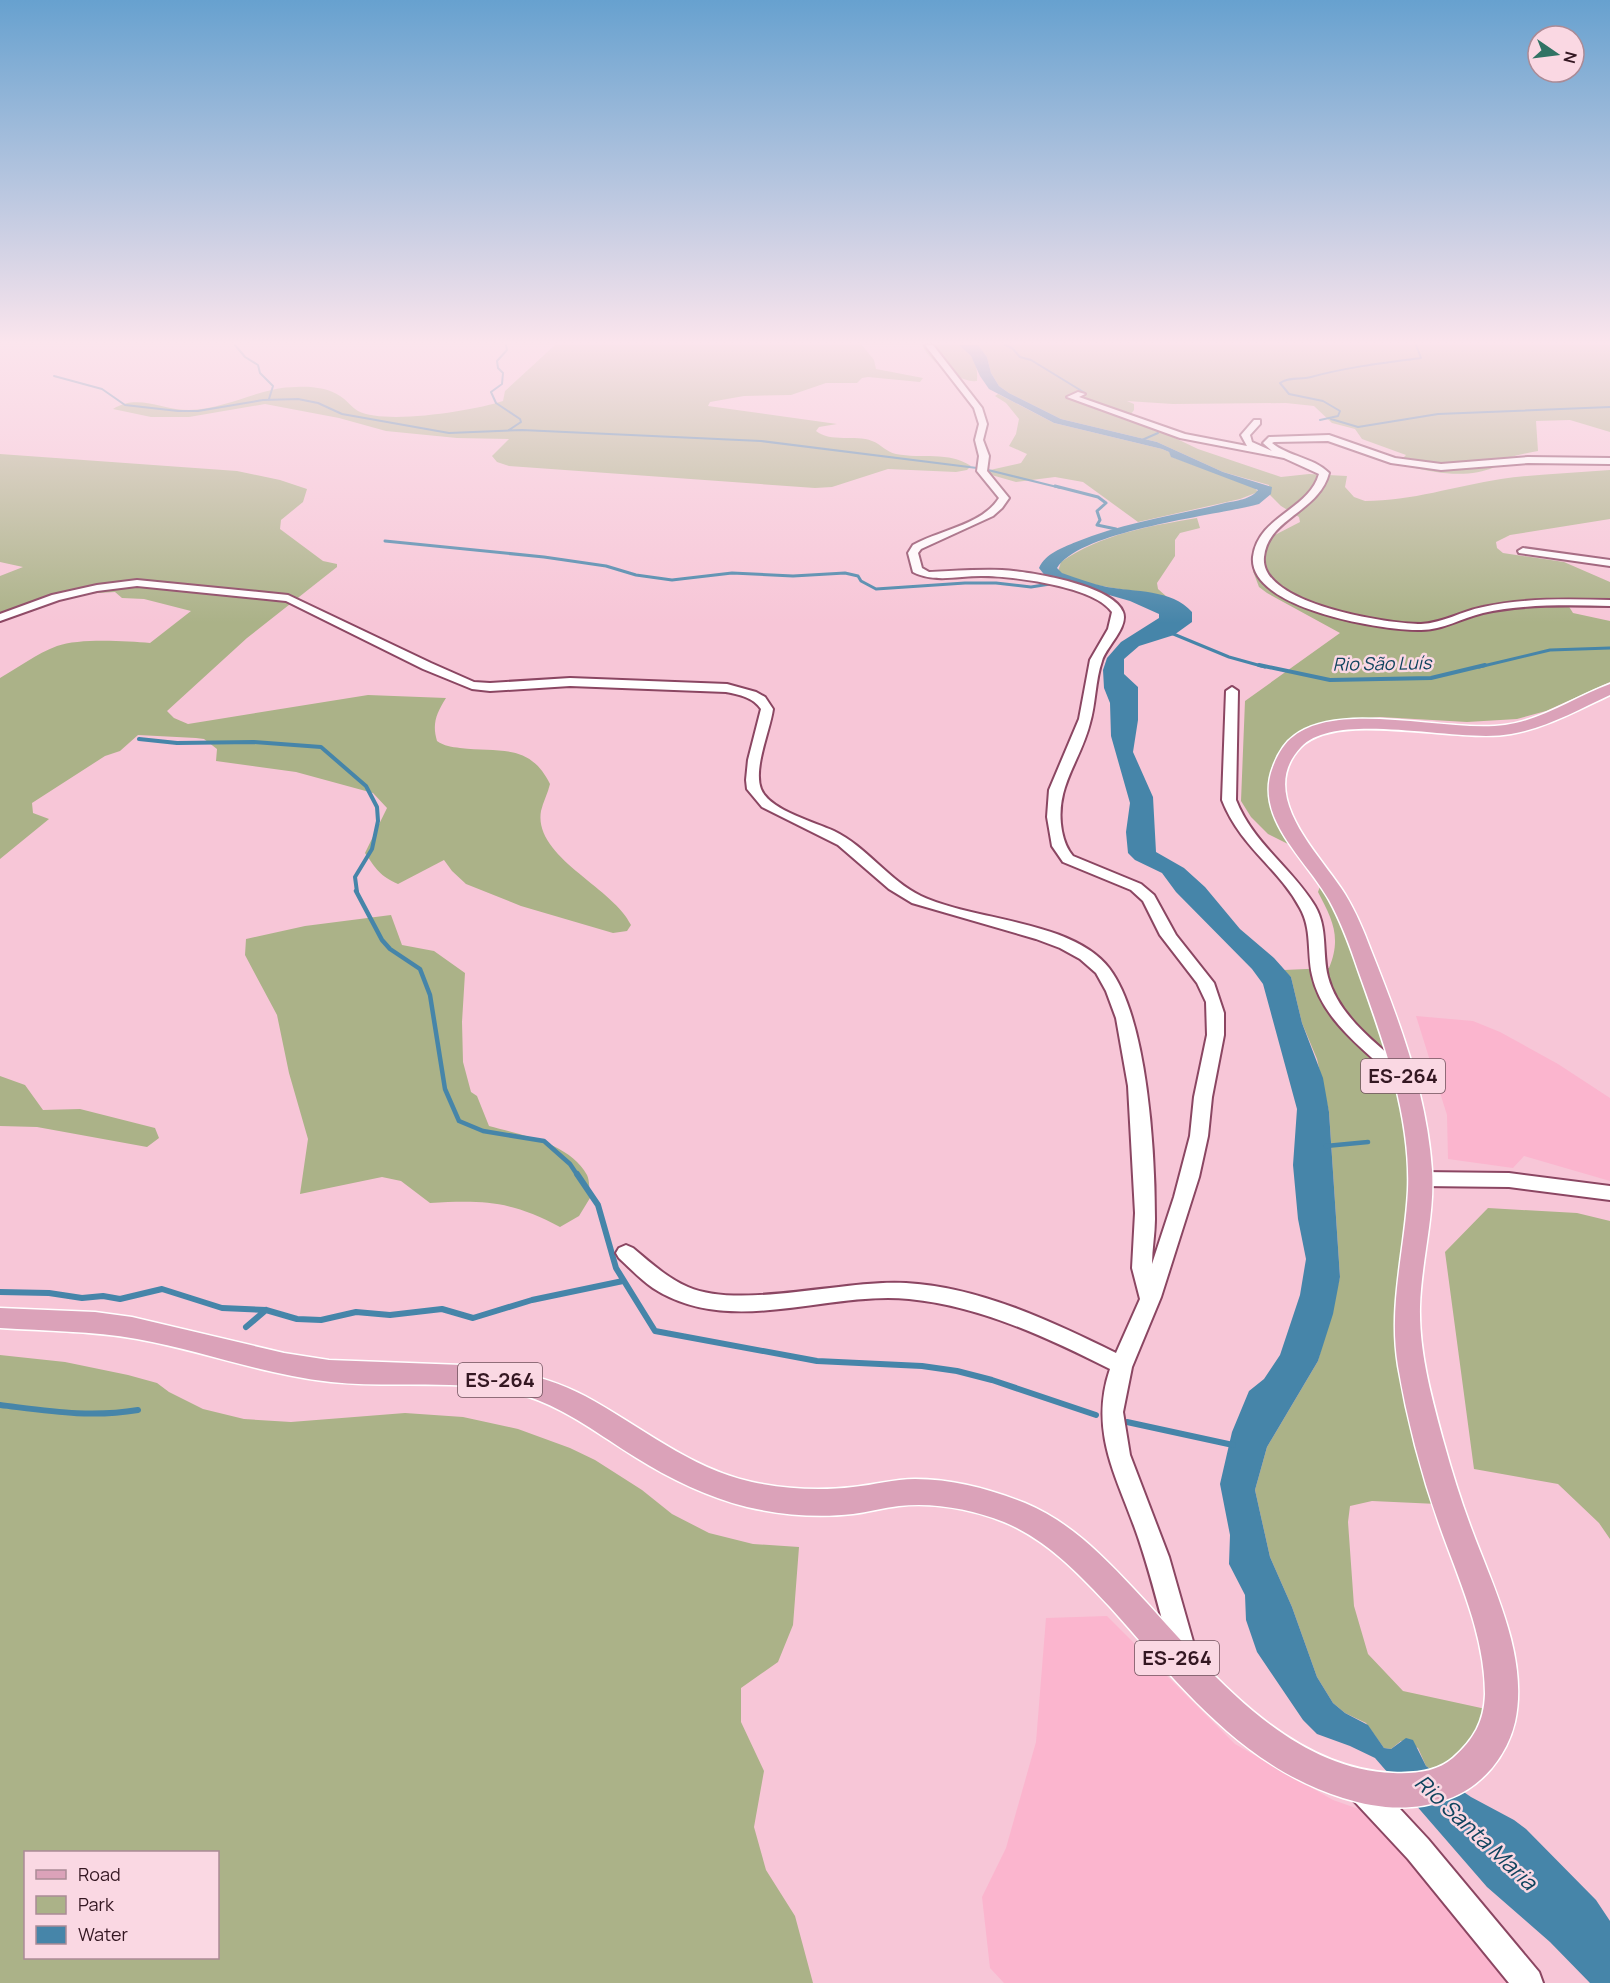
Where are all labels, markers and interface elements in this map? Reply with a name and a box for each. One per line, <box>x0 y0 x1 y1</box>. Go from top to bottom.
north arrow <box>1526 24 1586 84</box>
text: N <box>1558 49 1583 66</box>
water label: Rio São Luís <box>1332 650 1433 676</box>
road number: ES-264 <box>1361 1059 1445 1093</box>
road number: ES-264 <box>458 1363 542 1397</box>
road number: ES-264 <box>1135 1641 1219 1675</box>
water label: Rio Santa Maria <box>1408 1768 1545 1898</box>
legend <box>24 1851 219 1959</box>
text: Road <box>78 1862 121 1886</box>
text: Park <box>78 1892 115 1916</box>
text: Water <box>78 1922 128 1946</box>

